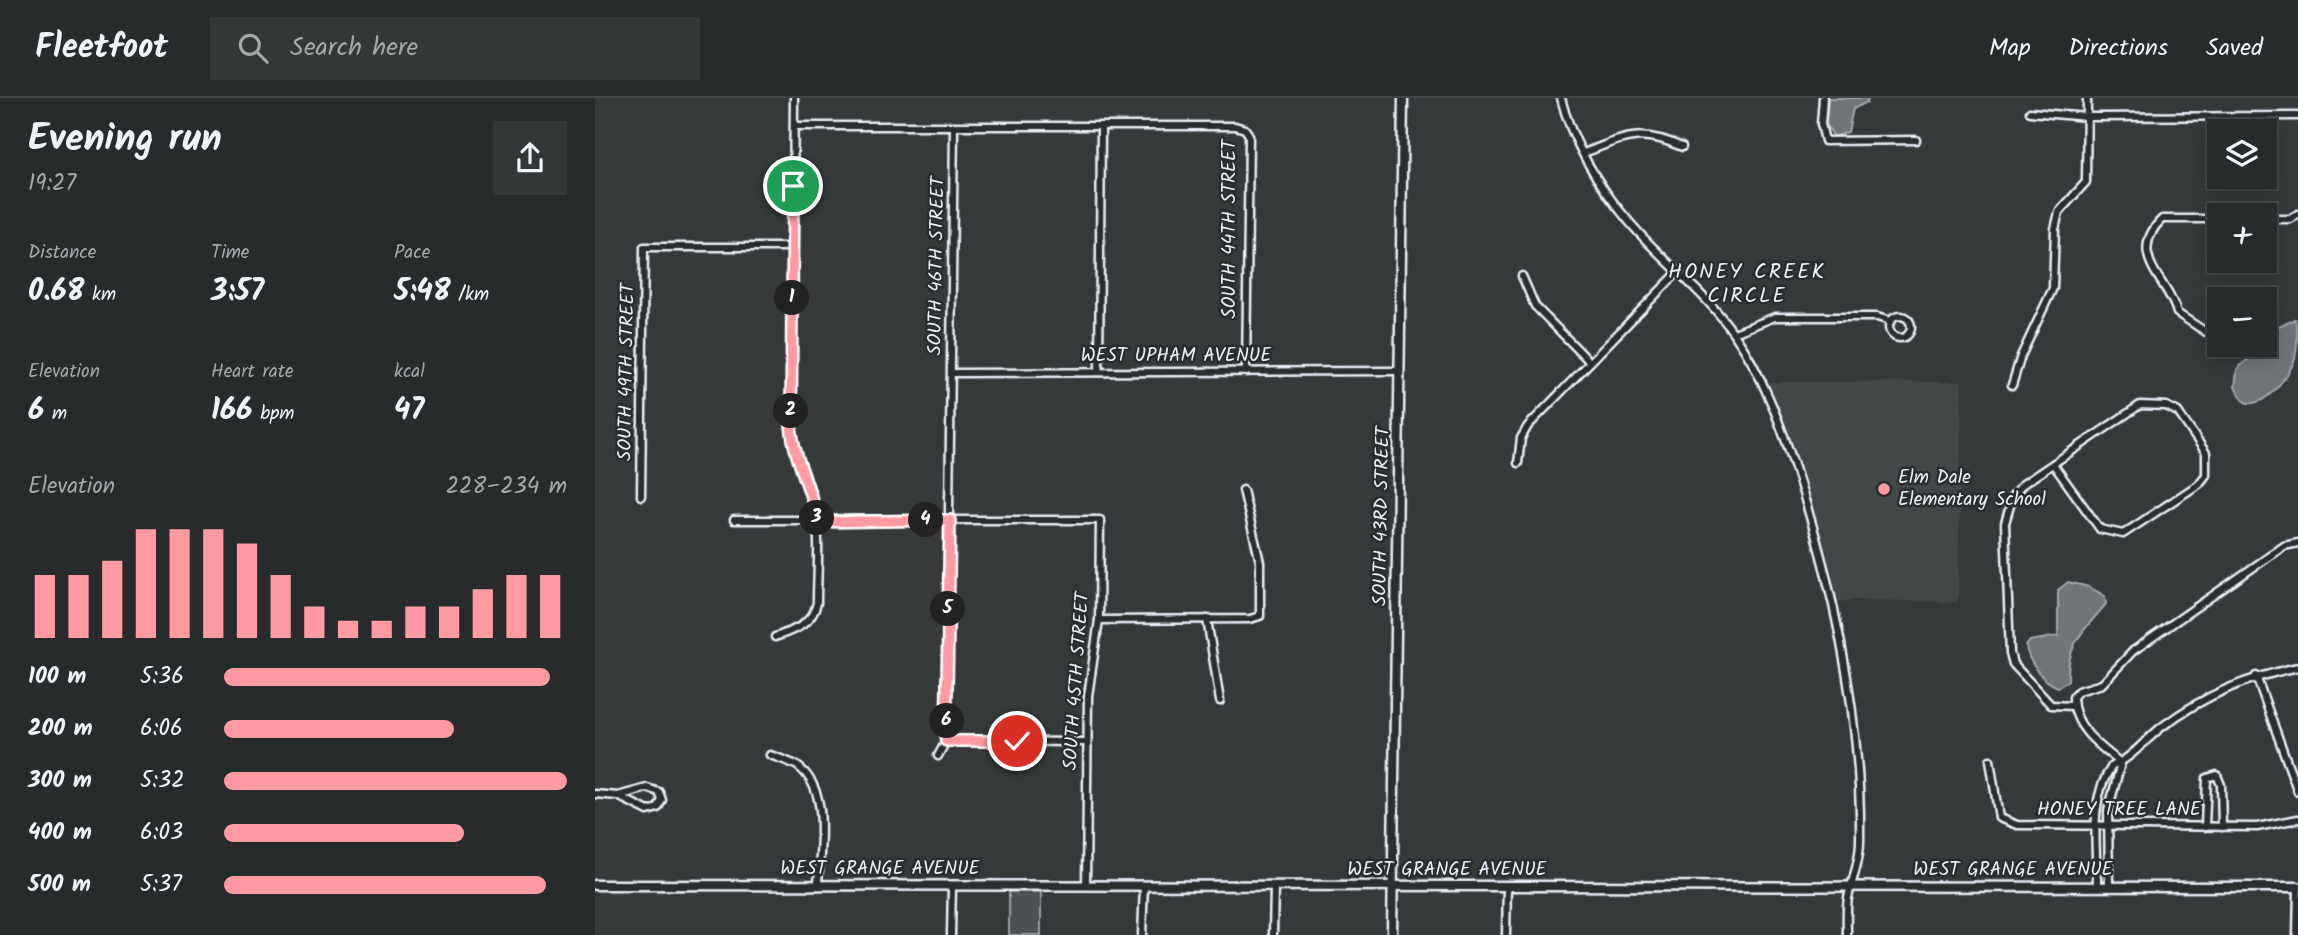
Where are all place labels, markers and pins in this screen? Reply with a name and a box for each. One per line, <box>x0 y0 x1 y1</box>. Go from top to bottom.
pin <box>763 156 823 216</box>
pin: 1 <box>775 280 809 316</box>
pin: 2 <box>773 394 809 428</box>
place label: Elm Dale Elementary School <box>1898 463 2046 515</box>
marker: Elm Dale Elementary School <box>1876 481 1892 497</box>
pin: 3 <box>799 500 835 536</box>
pin: 4 <box>909 502 943 538</box>
pin: 5 <box>931 592 965 626</box>
pin: 6 <box>929 704 965 738</box>
pin <box>987 711 1047 771</box>

